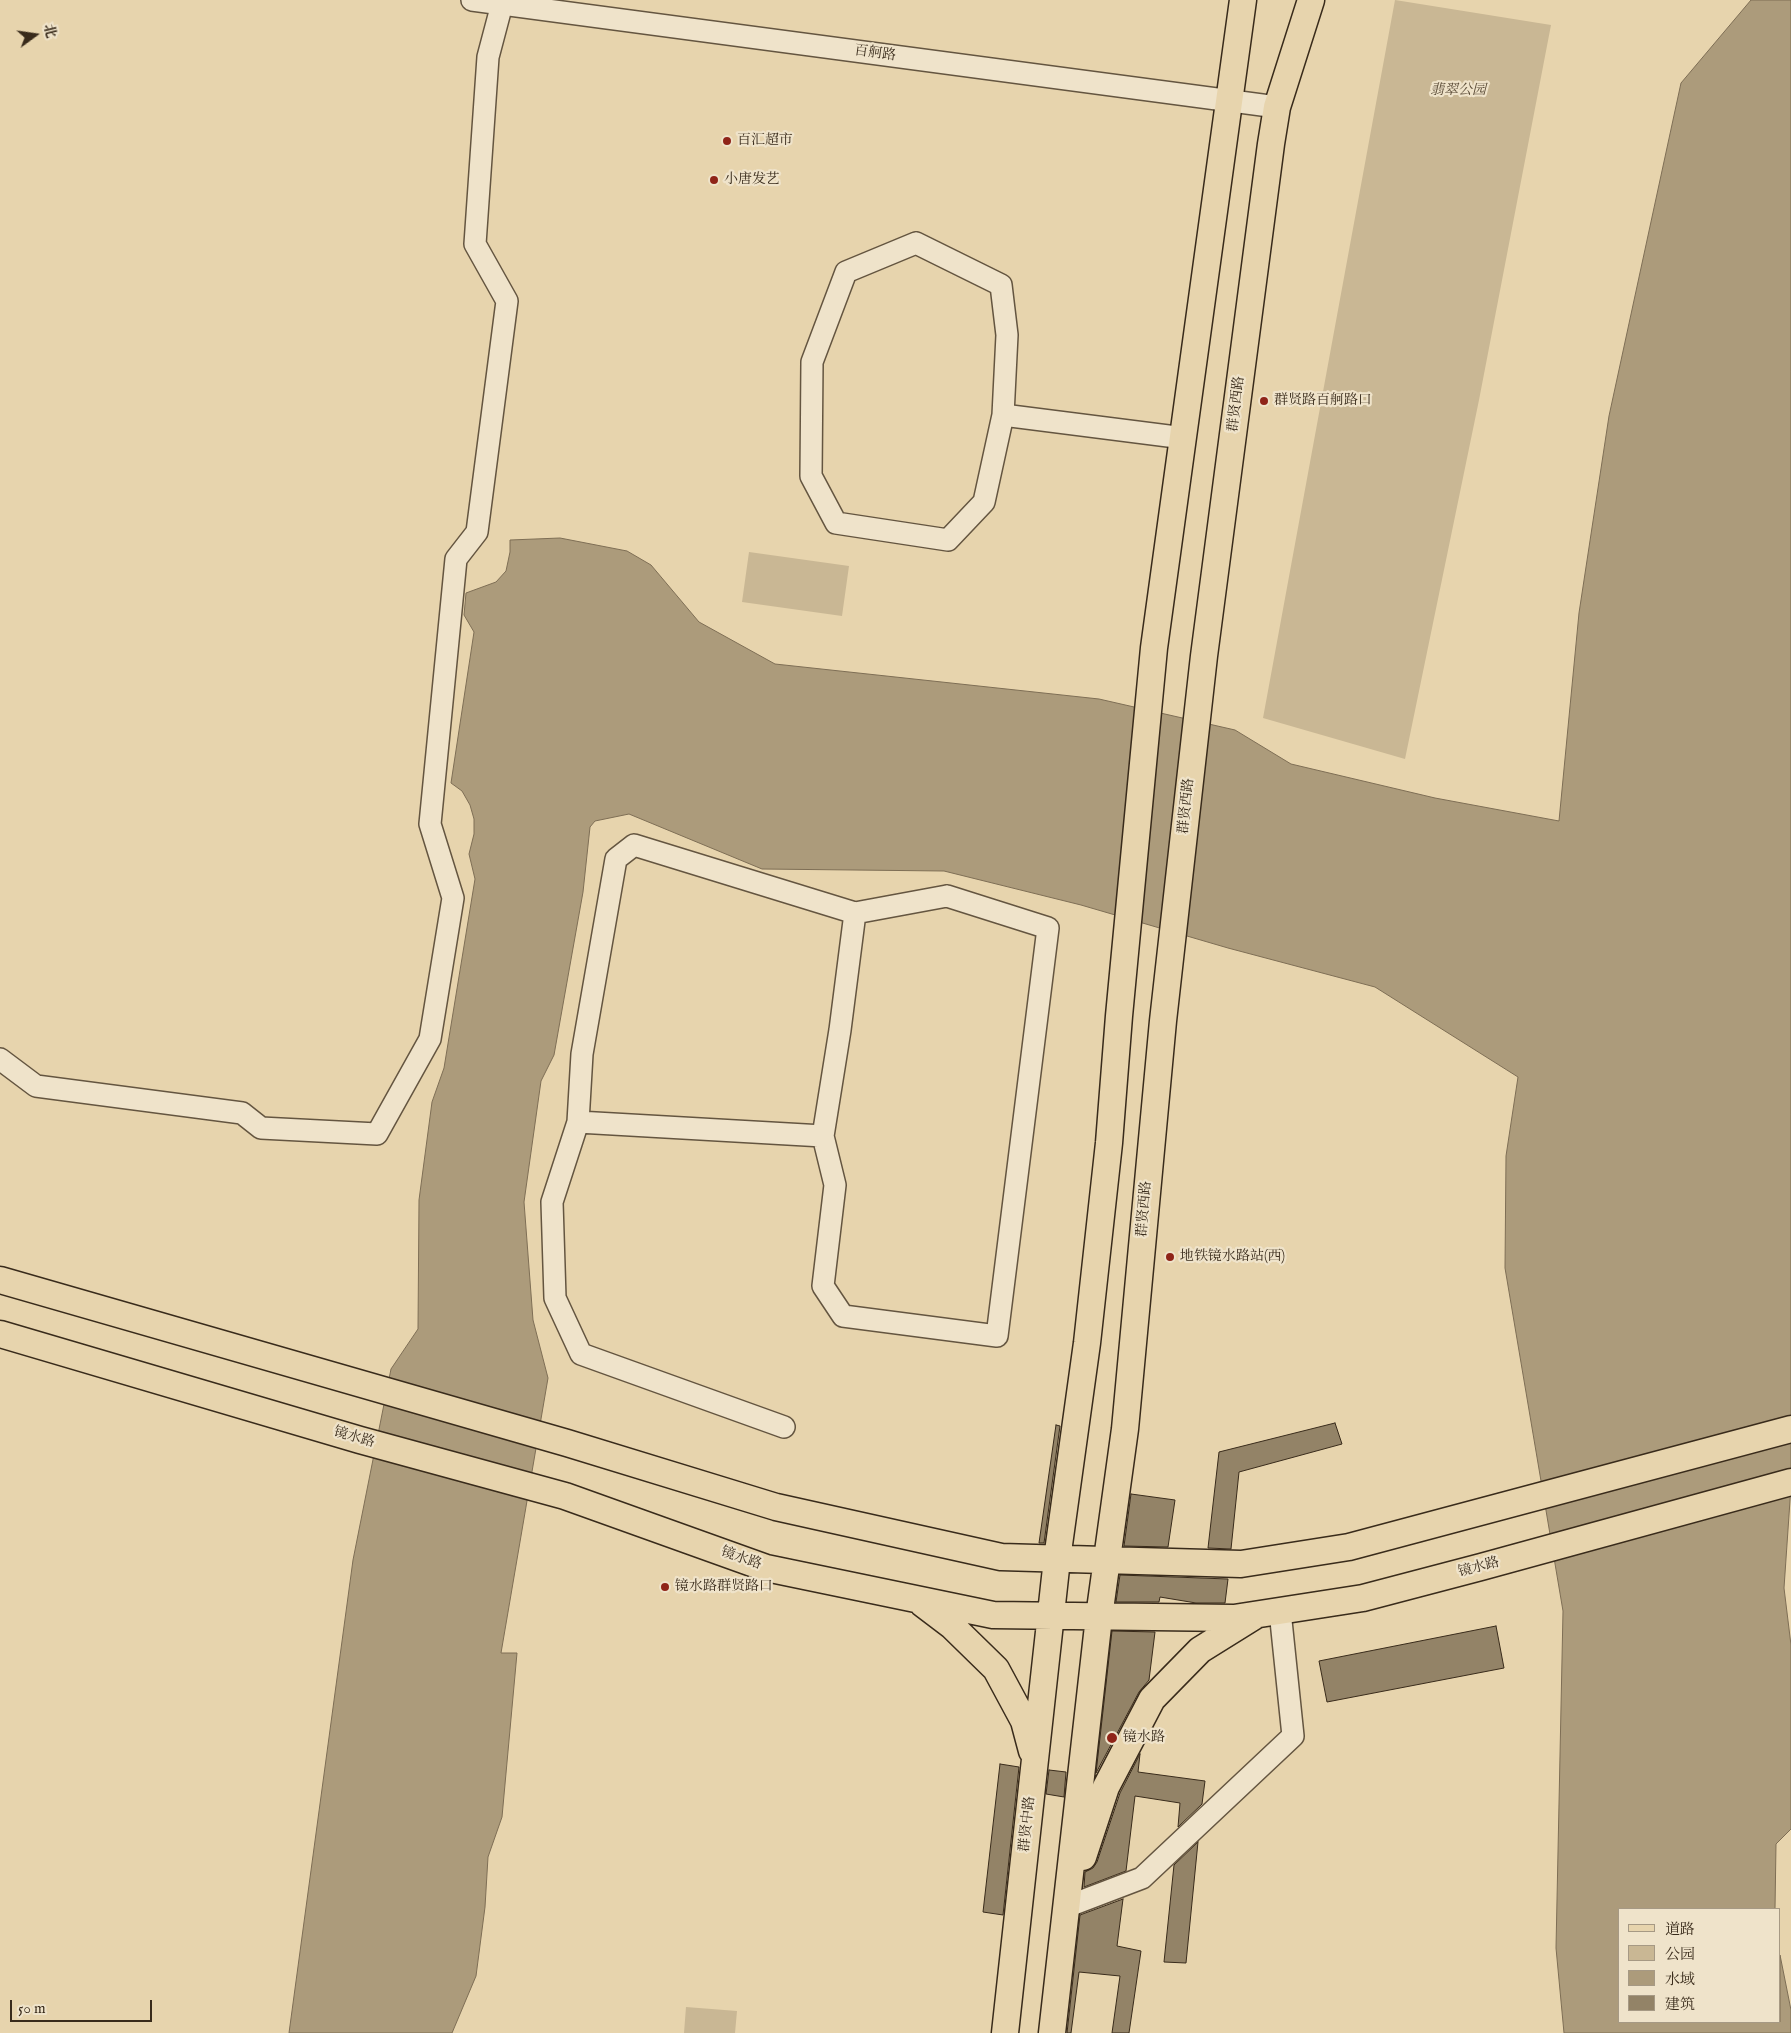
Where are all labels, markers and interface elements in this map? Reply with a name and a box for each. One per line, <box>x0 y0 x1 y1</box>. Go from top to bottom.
north arrow <box>10 10 60 60</box>
text: 北 <box>39 22 60 40</box>
street label: 百舸路 <box>853 43 897 65</box>
park label: 翡翠公园 <box>1430 83 1486 99</box>
place label: 百汇超市 <box>737 133 793 149</box>
marker: 百汇超市 <box>721 135 733 147</box>
place label: 小唐发艺 <box>724 172 780 188</box>
marker: 小唐发艺 <box>708 174 720 186</box>
street label: 群贤西路 <box>1225 375 1249 433</box>
place label: 群贤路百舸路口 <box>1274 393 1372 409</box>
marker: 群贤路百舸路口 <box>1258 395 1270 407</box>
street label: 群贤西路 <box>1176 777 1198 835</box>
street label: 群贤西路 <box>1134 1180 1156 1238</box>
place label: 地铁镜水路站(西) <box>1180 1249 1285 1265</box>
marker: 地铁镜水路站(西) <box>1164 1251 1176 1263</box>
street label: 镜水路 <box>331 1424 377 1452</box>
street label: 镜水路 <box>718 1544 764 1574</box>
street label: 镜水路 <box>1457 1554 1501 1582</box>
place label: 镜水路群贤路口 <box>675 1579 773 1595</box>
marker: 镜水路群贤路口 <box>659 1581 671 1593</box>
place label: 镜水路 <box>1123 1730 1165 1746</box>
marker: 镜水路 <box>1105 1731 1119 1745</box>
street label: 群贤中路 <box>1017 1795 1039 1853</box>
legend <box>1618 1908 1781 2023</box>
text: 道路 <box>1665 1920 1695 1939</box>
text: 公园 <box>1665 1945 1695 1964</box>
text: 水域 <box>1665 1970 1695 1989</box>
scale bar <box>12 1990 155 2022</box>
text: 建筑 <box>1665 1995 1695 2014</box>
text: 50 m <box>18 1999 46 2018</box>

